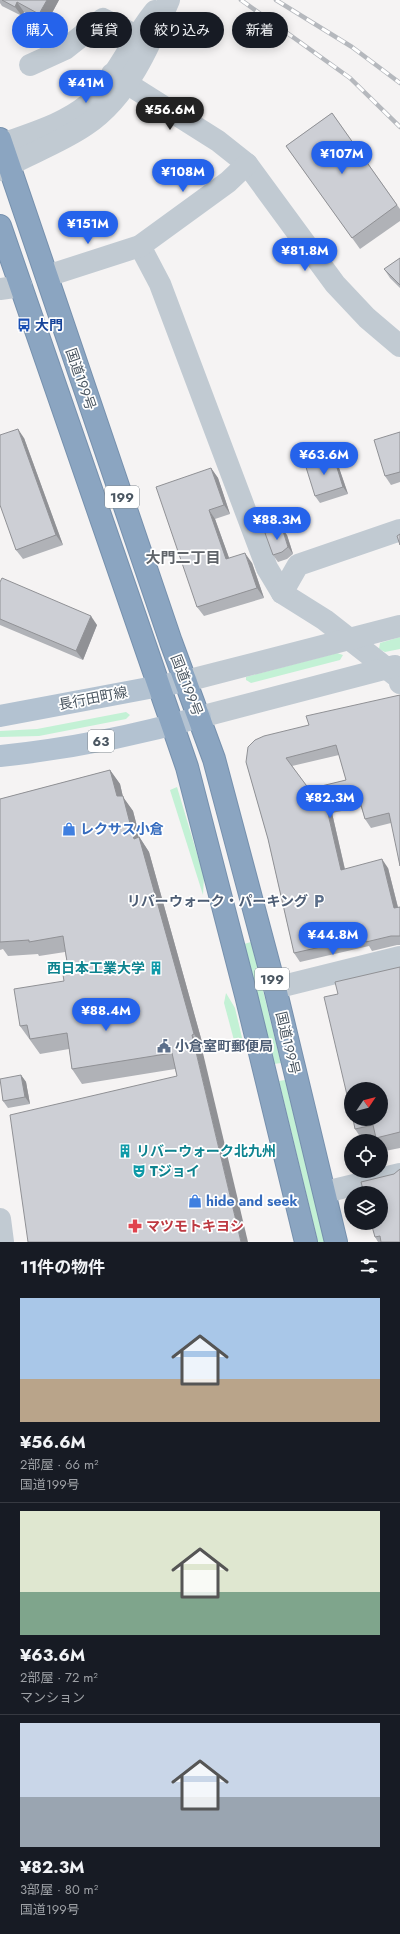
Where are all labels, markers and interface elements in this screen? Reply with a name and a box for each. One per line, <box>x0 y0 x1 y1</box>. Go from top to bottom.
chip: 購入 <box>12 12 68 48</box>
chip: 賃貸 <box>76 12 132 48</box>
chip: 絞り込み <box>140 12 224 48</box>
chip: 新着 <box>232 12 288 48</box>
pin: ¥41M <box>62 70 110 104</box>
text: ¥41M <box>68 73 104 92</box>
pin: ¥56.6M <box>137 97 203 131</box>
text: ¥56.6M <box>145 100 195 119</box>
pin: ¥107M <box>314 141 370 175</box>
text: ¥107M <box>320 144 364 163</box>
pin: ¥108M <box>155 159 211 193</box>
text: ¥108M <box>161 162 205 181</box>
pin: ¥151M <box>60 211 116 245</box>
text: ¥151M <box>67 214 109 233</box>
pin: ¥81.8M <box>272 238 338 272</box>
text: ¥81.8M <box>281 241 329 260</box>
place label: 大門 <box>35 315 63 335</box>
bus stop icon: 大門 <box>16 317 32 333</box>
street label: 国道199号 <box>61 345 101 413</box>
pin: ¥63.6M <box>291 442 357 476</box>
text: ¥63.6M <box>299 445 349 464</box>
road number: 199 <box>105 486 139 508</box>
pin: ¥88.3M <box>244 507 310 541</box>
text: ¥88.3M <box>253 510 301 529</box>
district label: 大門二丁目 <box>145 547 221 569</box>
street label: 国道199号 <box>166 651 208 719</box>
street label: 長行田町線 <box>57 682 129 714</box>
road number: 63 <box>88 730 114 752</box>
pin: ¥82.3M <box>297 785 363 819</box>
text: ¥82.3M <box>305 788 355 807</box>
place label: レクサス小倉 <box>80 819 164 839</box>
shop icon: レクサス小倉 <box>61 821 77 837</box>
place label: リバーウォーク・パーキング <box>127 891 308 911</box>
parking icon: リバーウォーク・パーキング <box>311 893 327 909</box>
pin: ¥44.8M <box>300 922 366 956</box>
text: ¥44.8M <box>308 925 358 944</box>
place label: 西日本工業大学 <box>47 958 145 978</box>
building icon: 西日本工業大学 <box>148 960 164 976</box>
road number: 199 <box>255 968 289 990</box>
pin: ¥88.4M <box>73 998 139 1032</box>
text: ¥88.4M <box>81 1001 131 1020</box>
street label: 国道199号 <box>271 1009 305 1077</box>
place label: 小倉室町郵便局 <box>175 1036 273 1056</box>
public building icon: 小倉室町郵便局 <box>156 1038 172 1054</box>
north arrow <box>344 1082 388 1126</box>
map controls <box>344 1082 388 1230</box>
button: locate <box>344 1134 388 1178</box>
place label: リバーウォーク北九州 <box>136 1141 276 1161</box>
building icon: リバーウォーク北九州 <box>117 1143 133 1159</box>
place label: Tジョイ <box>150 1161 200 1181</box>
theatre icon: Tジョイ <box>131 1163 147 1179</box>
button: layers <box>344 1186 388 1230</box>
place label: hide and seek <box>206 1191 298 1211</box>
shop icon: hide and seek <box>187 1193 203 1209</box>
place label: マツモトキヨシ <box>146 1216 244 1236</box>
pharmacy icon: マツモトキヨシ <box>127 1218 143 1234</box>
text: 11件の物件 <box>20 1255 105 1279</box>
icon: filters <box>358 1255 380 1277</box>
icon: home <box>164 1324 236 1396</box>
text: ¥56.6M <box>20 1430 86 1454</box>
text: 2部屋 · 66 m² <box>20 1455 99 1474</box>
text: 国道199号 <box>20 1475 80 1494</box>
icon: home <box>164 1537 236 1609</box>
text: ¥63.6M <box>20 1643 85 1667</box>
text: 2部屋 · 72 m² <box>20 1668 98 1687</box>
text: マンション <box>20 1688 85 1707</box>
icon: home <box>164 1749 236 1821</box>
text: ¥82.3M <box>20 1855 84 1879</box>
text: 3部屋 · 80 m² <box>20 1880 98 1899</box>
text: 国道199号 <box>20 1900 80 1919</box>

